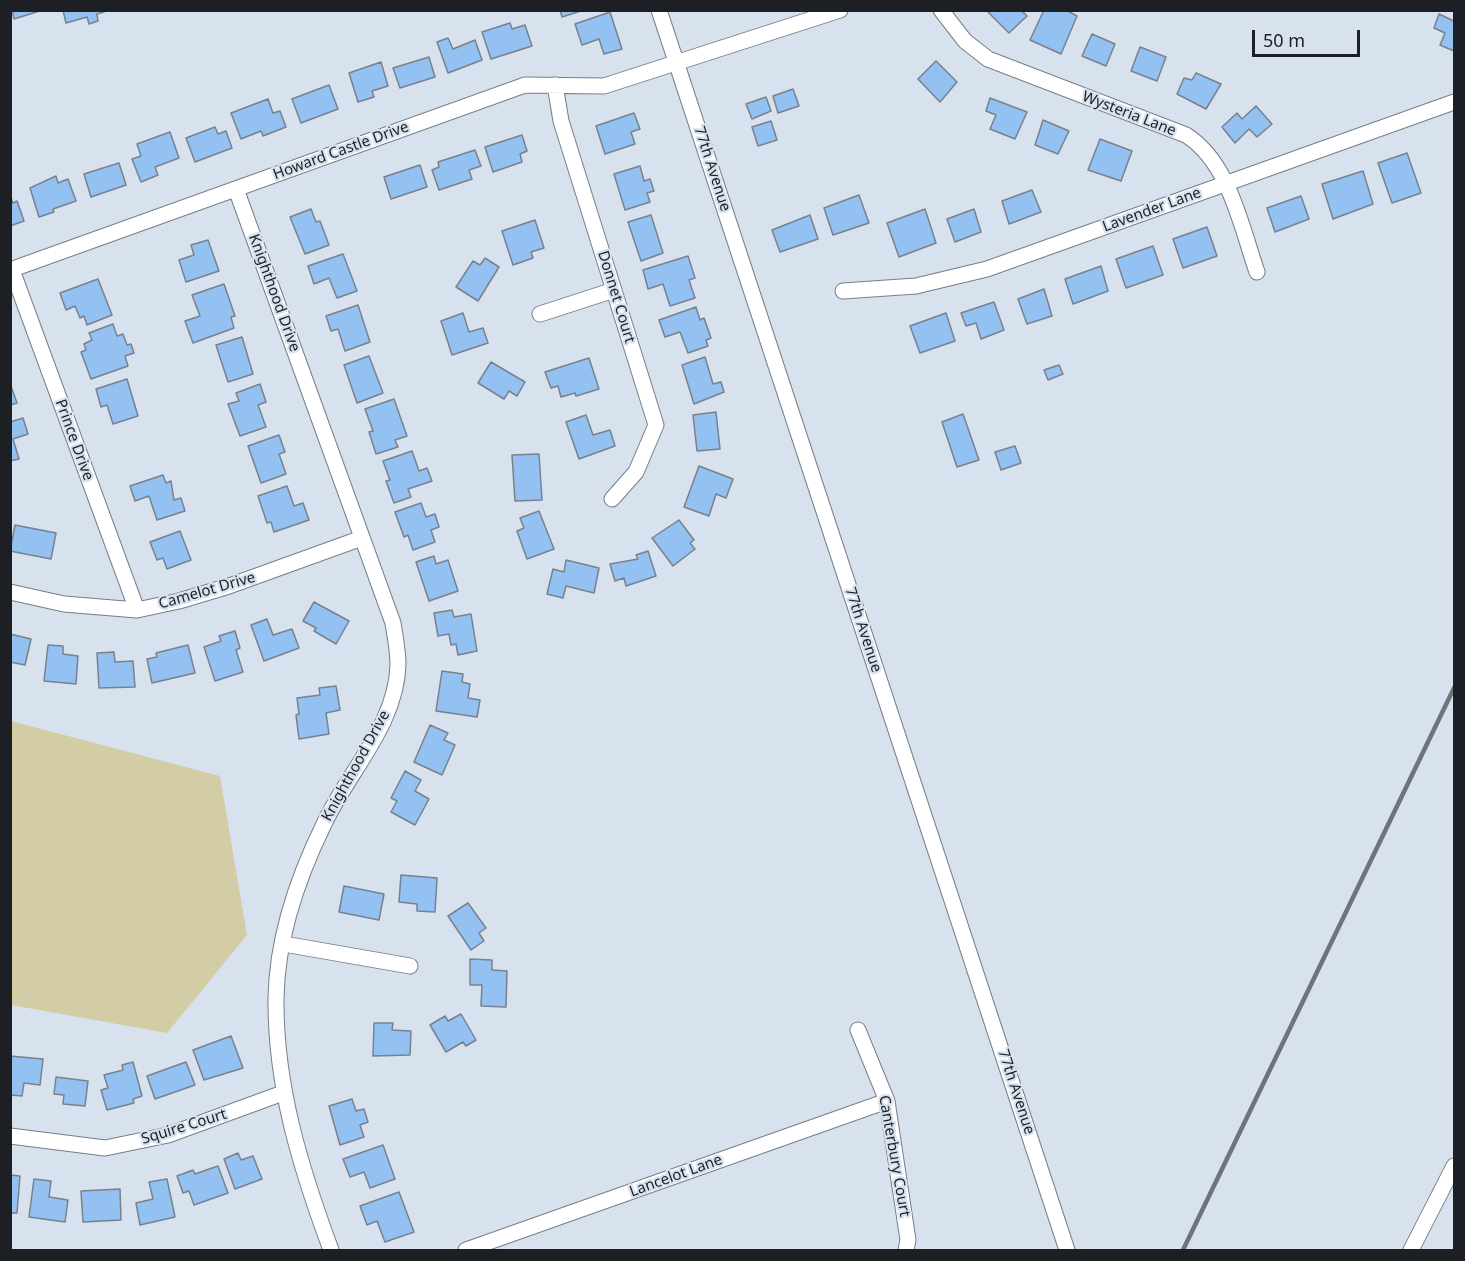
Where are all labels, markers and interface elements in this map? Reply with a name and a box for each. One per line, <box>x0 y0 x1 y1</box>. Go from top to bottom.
scale bar <box>1255 18 1363 56</box>
text: 50 m <box>1263 28 1305 52</box>
street label: Wysteria Lane <box>1080 88 1178 140</box>
street label: Howard Castle Drive <box>271 118 411 184</box>
street label: 77th Avenue <box>690 124 734 214</box>
street label: Lavender Lane <box>1100 184 1204 236</box>
street label: Knighthood Drive <box>244 232 304 354</box>
street label: Donnet Court <box>593 249 639 345</box>
street label: Prince Drive <box>51 397 97 483</box>
street label: Camelot Drive <box>157 569 257 613</box>
street label: 77th Avenue <box>841 585 885 675</box>
street label: Knighthood Drive <box>318 707 394 825</box>
street label: 77th Avenue <box>994 1047 1038 1137</box>
street label: Canterbury Court <box>874 1094 914 1218</box>
street label: Squire Court <box>139 1105 229 1149</box>
street label: Lancelot Lane <box>627 1151 725 1201</box>

